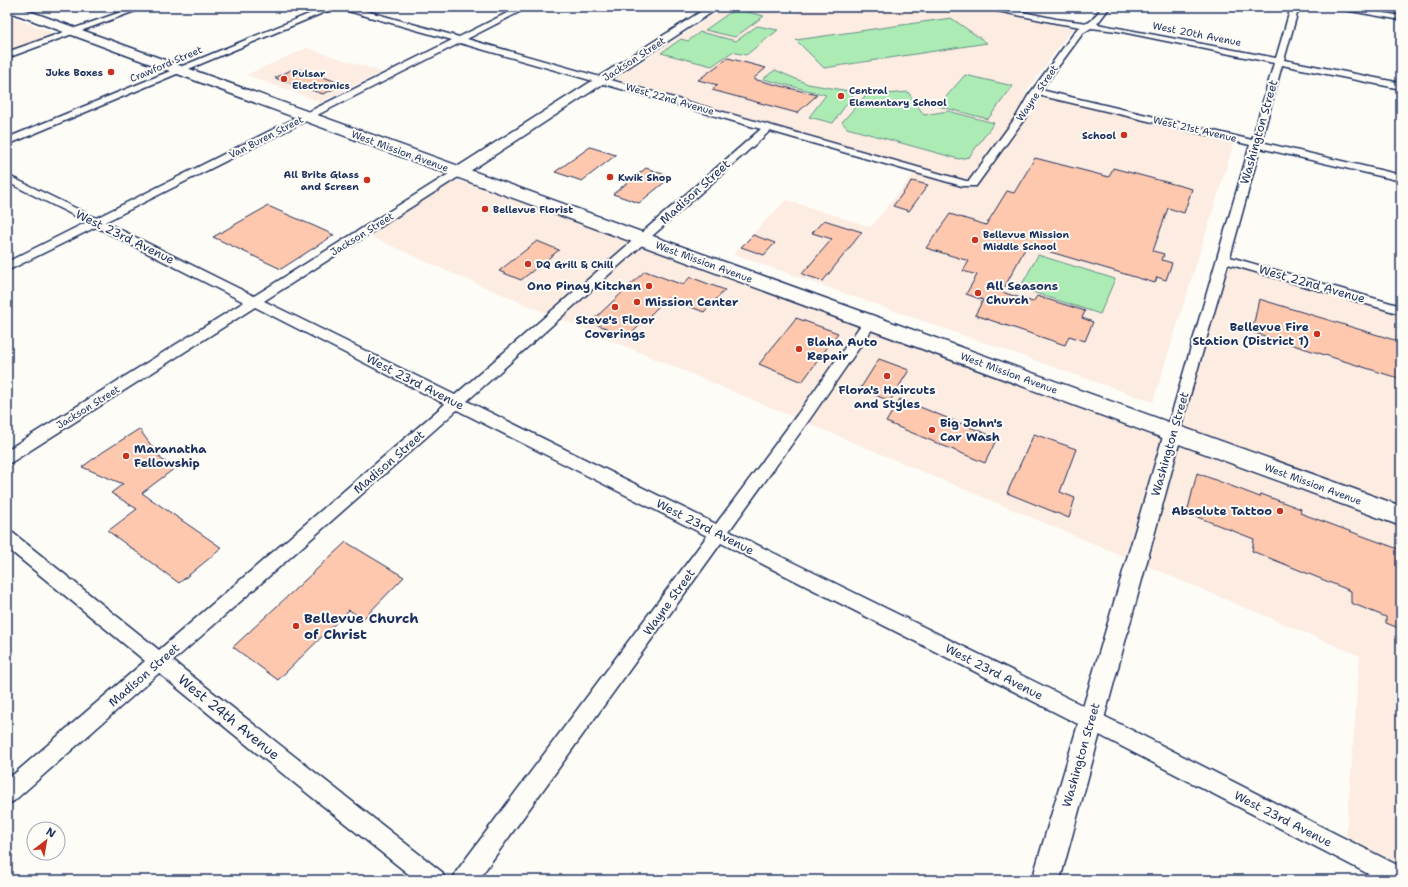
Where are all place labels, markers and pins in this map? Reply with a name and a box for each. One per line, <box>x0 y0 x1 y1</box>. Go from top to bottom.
place label: Juke Boxes <box>45 66 103 79</box>
marker: Juke Boxes <box>106 67 116 77</box>
place label: Pulsar Electronics <box>292 67 350 92</box>
marker: Pulsar Electronics <box>279 74 289 84</box>
place label: Central Elementary School <box>849 84 947 109</box>
marker: Central Elementary School <box>836 91 846 101</box>
place label: School <box>1082 129 1117 142</box>
marker: School <box>1119 130 1129 140</box>
place label: All Brite Glass and Screen <box>284 168 359 193</box>
place label: Kwik Shop <box>618 171 671 184</box>
marker: Kwik Shop <box>605 172 615 182</box>
marker: All Brite Glass and Screen <box>362 175 372 185</box>
place label: Bellevue Florist <box>493 203 573 216</box>
marker: Bellevue Florist <box>480 204 490 214</box>
place label: Bellevue Mission Middle School <box>983 228 1070 253</box>
marker: Bellevue Mission Middle School <box>970 235 980 245</box>
place label: DQ Grill & Chill <box>536 258 614 271</box>
marker: DQ Grill & Chill <box>523 259 533 269</box>
place label: Ono Pinay Kitchen <box>527 278 641 294</box>
place label: All Seasons Church <box>986 278 1058 308</box>
marker: Ono Pinay Kitchen <box>644 281 654 291</box>
marker: All Seasons Church <box>973 288 983 298</box>
place label: Mission Center <box>645 294 739 310</box>
marker: Mission Center <box>632 297 642 307</box>
marker: Steve's Floor Coverings <box>610 302 620 312</box>
place label: Steve's Floor Coverings <box>575 312 655 342</box>
place label: Bellevue Fire Station (District 1) <box>1193 319 1309 349</box>
marker: Bellevue Fire Station (District 1) <box>1312 329 1322 339</box>
place label: Blaha Auto Repair <box>807 334 878 364</box>
marker: Blaha Auto Repair <box>794 344 804 354</box>
marker: Flora's Haircuts and Styles <box>882 371 892 381</box>
place label: Flora's Haircuts and Styles <box>838 382 936 412</box>
place label: Big John's Car Wash <box>940 415 1003 445</box>
marker: Big John's Car Wash <box>927 425 937 435</box>
place label: Maranatha Fellowship <box>134 441 207 471</box>
marker: Maranatha Fellowship <box>121 451 131 461</box>
place label: Absolute Tattoo <box>1171 503 1272 519</box>
marker: Absolute Tattoo <box>1275 506 1285 516</box>
place label: Bellevue Church of Christ <box>304 609 419 643</box>
marker: Bellevue Church of Christ <box>291 621 301 631</box>

